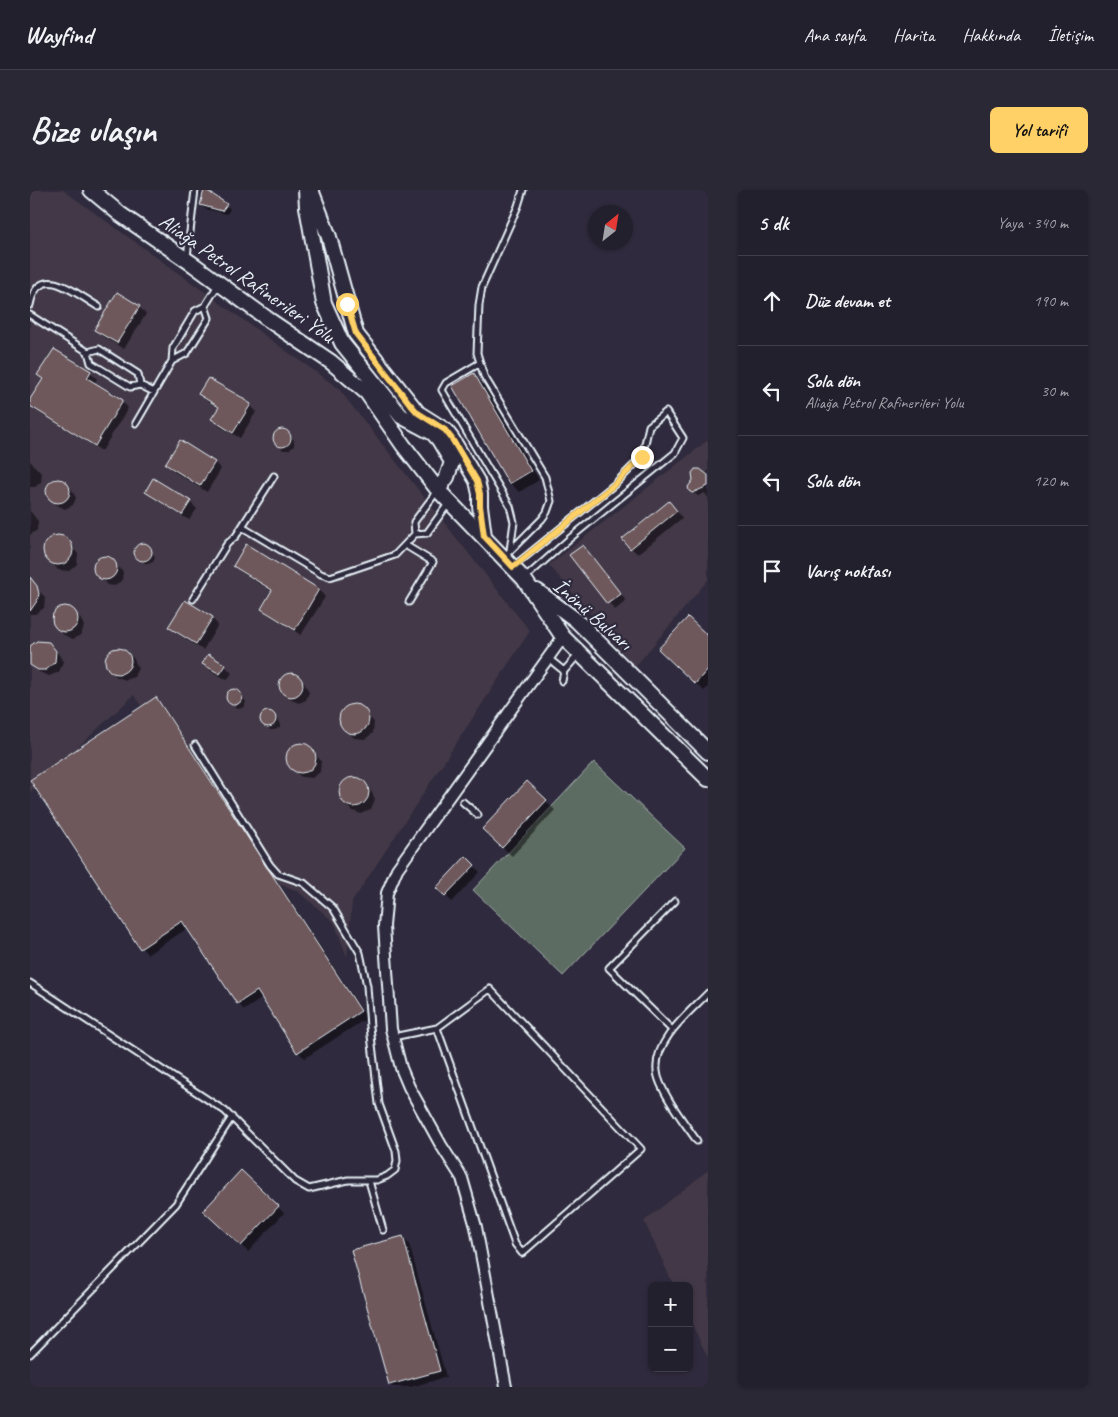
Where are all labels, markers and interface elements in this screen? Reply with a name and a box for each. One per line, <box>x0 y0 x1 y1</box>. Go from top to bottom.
text: Wayfind <box>25 20 92 50</box>
text: Ana sayfa <box>804 24 865 46</box>
text: Harita <box>893 24 934 46</box>
text: Hakkında <box>962 24 1020 46</box>
text: İletişim <box>1048 24 1093 46</box>
button: Yol tarifi <box>990 107 1088 153</box>
text: Bize ulaşın <box>30 108 156 153</box>
north arrow <box>588 205 633 250</box>
street label: Aliağa Petrol Rafinerileri Yolu <box>154 208 341 349</box>
text: 5 dk <box>758 210 789 236</box>
text: Yaya · 340 m <box>997 213 1068 233</box>
icon: ahead <box>758 287 786 315</box>
text: Düz devam et <box>805 289 890 313</box>
text: 190 m <box>1034 291 1068 311</box>
route start <box>336 293 359 316</box>
text: Sola dön <box>805 369 860 393</box>
icon: left <box>758 377 786 405</box>
text: 30 m <box>1041 381 1068 401</box>
text: Aliağa Petrol Rafinerileri Yolu <box>805 393 963 413</box>
route end <box>631 446 654 469</box>
icon: left <box>758 467 786 495</box>
text: Sola dön <box>805 469 860 493</box>
text: 120 m <box>1034 471 1068 491</box>
icon: arrive <box>758 557 786 585</box>
text: Varış noktası <box>805 559 890 583</box>
street label: İnönü Bulvarı <box>548 572 639 656</box>
map controls <box>648 1282 693 1372</box>
button: + <box>648 1282 693 1327</box>
button: − <box>648 1327 693 1372</box>

